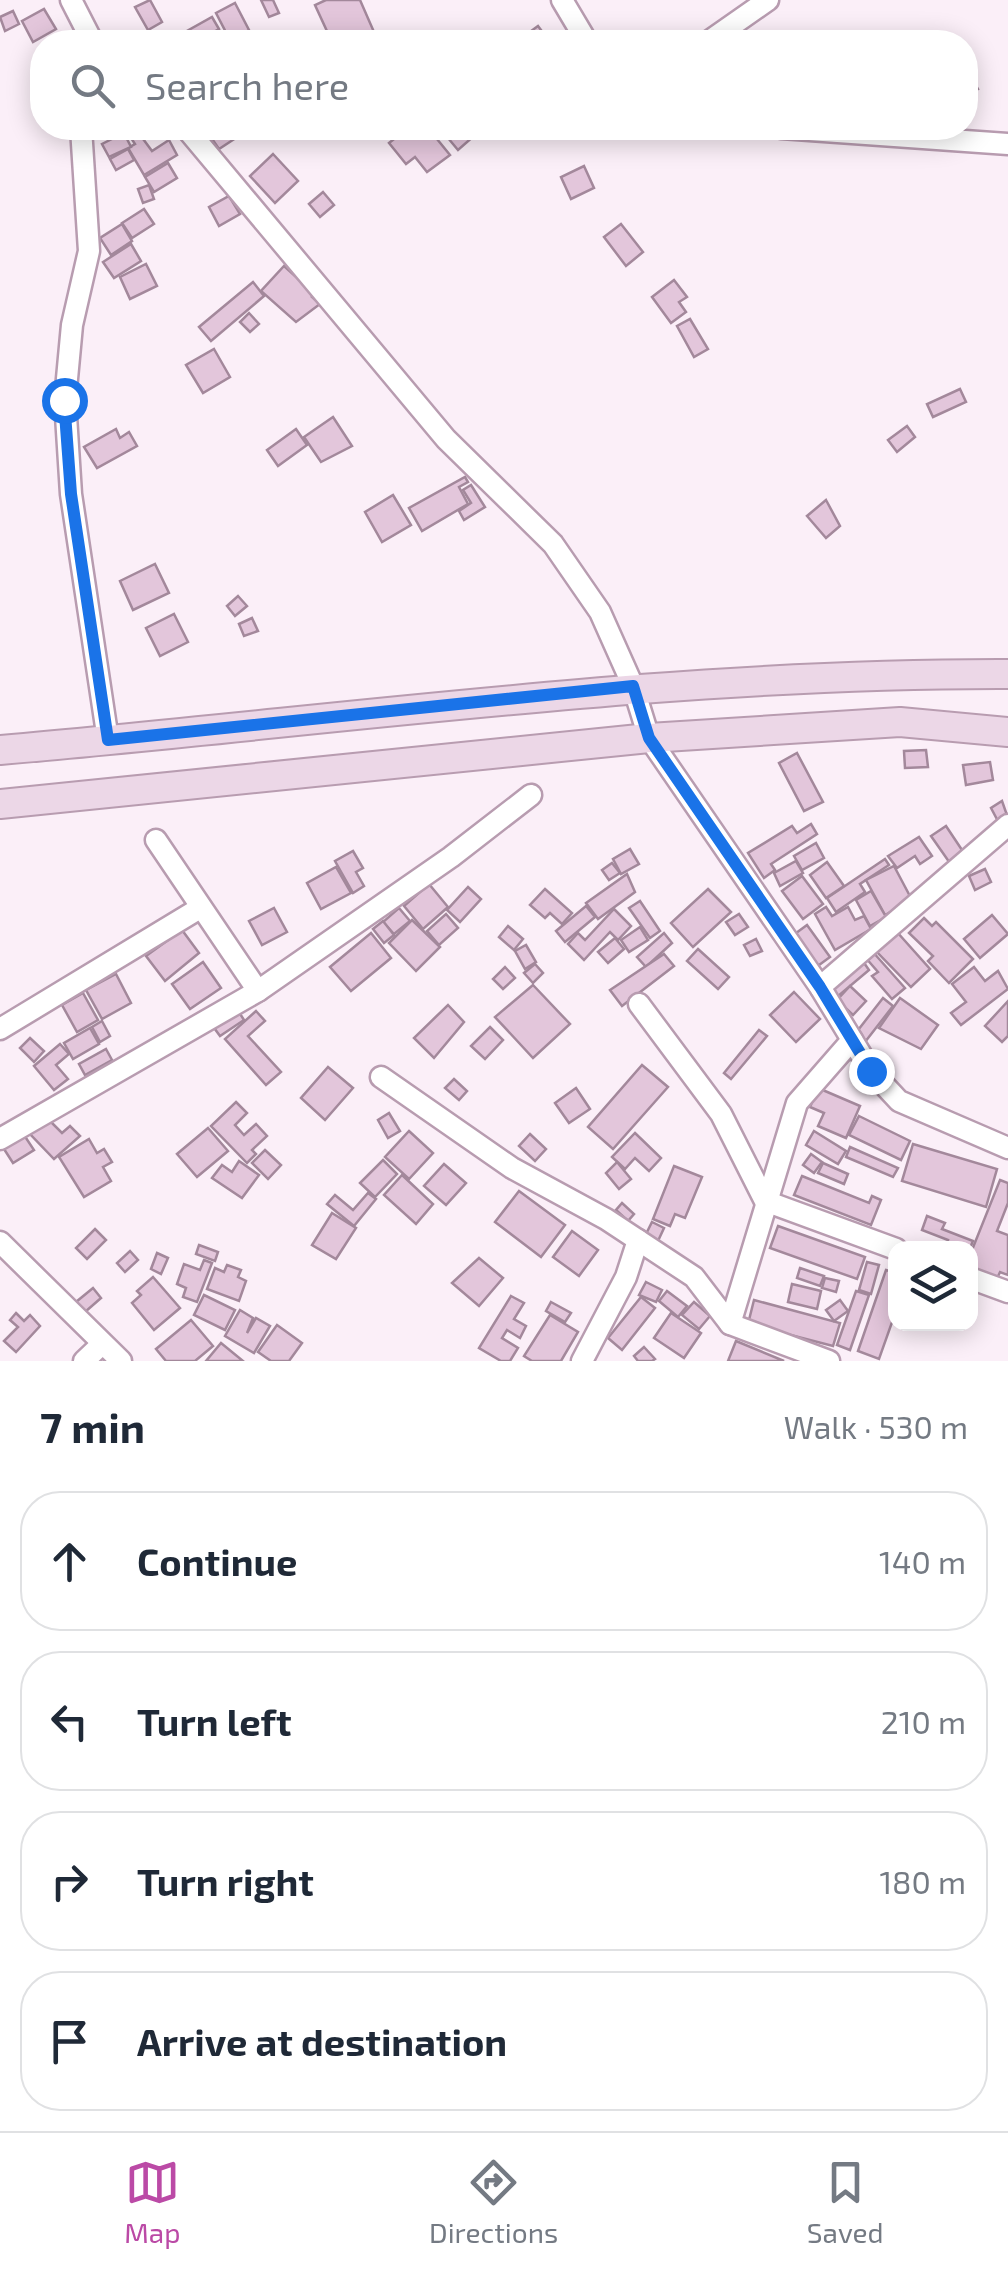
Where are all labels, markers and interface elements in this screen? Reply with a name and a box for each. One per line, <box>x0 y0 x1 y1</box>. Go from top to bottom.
search box <box>30 30 978 140</box>
icon: search <box>65 58 120 113</box>
text: Search here <box>145 62 349 108</box>
route start <box>42 378 88 424</box>
route end <box>849 1049 895 1095</box>
map controls <box>888 1241 978 1331</box>
button: layers <box>888 1241 978 1331</box>
text: 7 min <box>40 1401 145 1451</box>
text: Walk · 530 m <box>784 1407 968 1445</box>
icon: ahead <box>42 1534 97 1589</box>
text: Continue <box>137 1538 297 1584</box>
text: 140 m <box>879 1542 966 1580</box>
icon: left <box>42 1694 97 1749</box>
text: Turn left <box>137 1698 292 1744</box>
text: 210 m <box>881 1702 966 1740</box>
icon: right <box>42 1854 97 1909</box>
text: Turn right <box>137 1858 314 1904</box>
text: 180 m <box>879 1862 966 1900</box>
icon: arrive <box>42 2014 97 2069</box>
text: Arrive at destination <box>137 2018 507 2064</box>
tab: Map <box>124 2155 180 2249</box>
tab: Directions <box>429 2155 558 2249</box>
tab: Saved <box>807 2155 884 2249</box>

